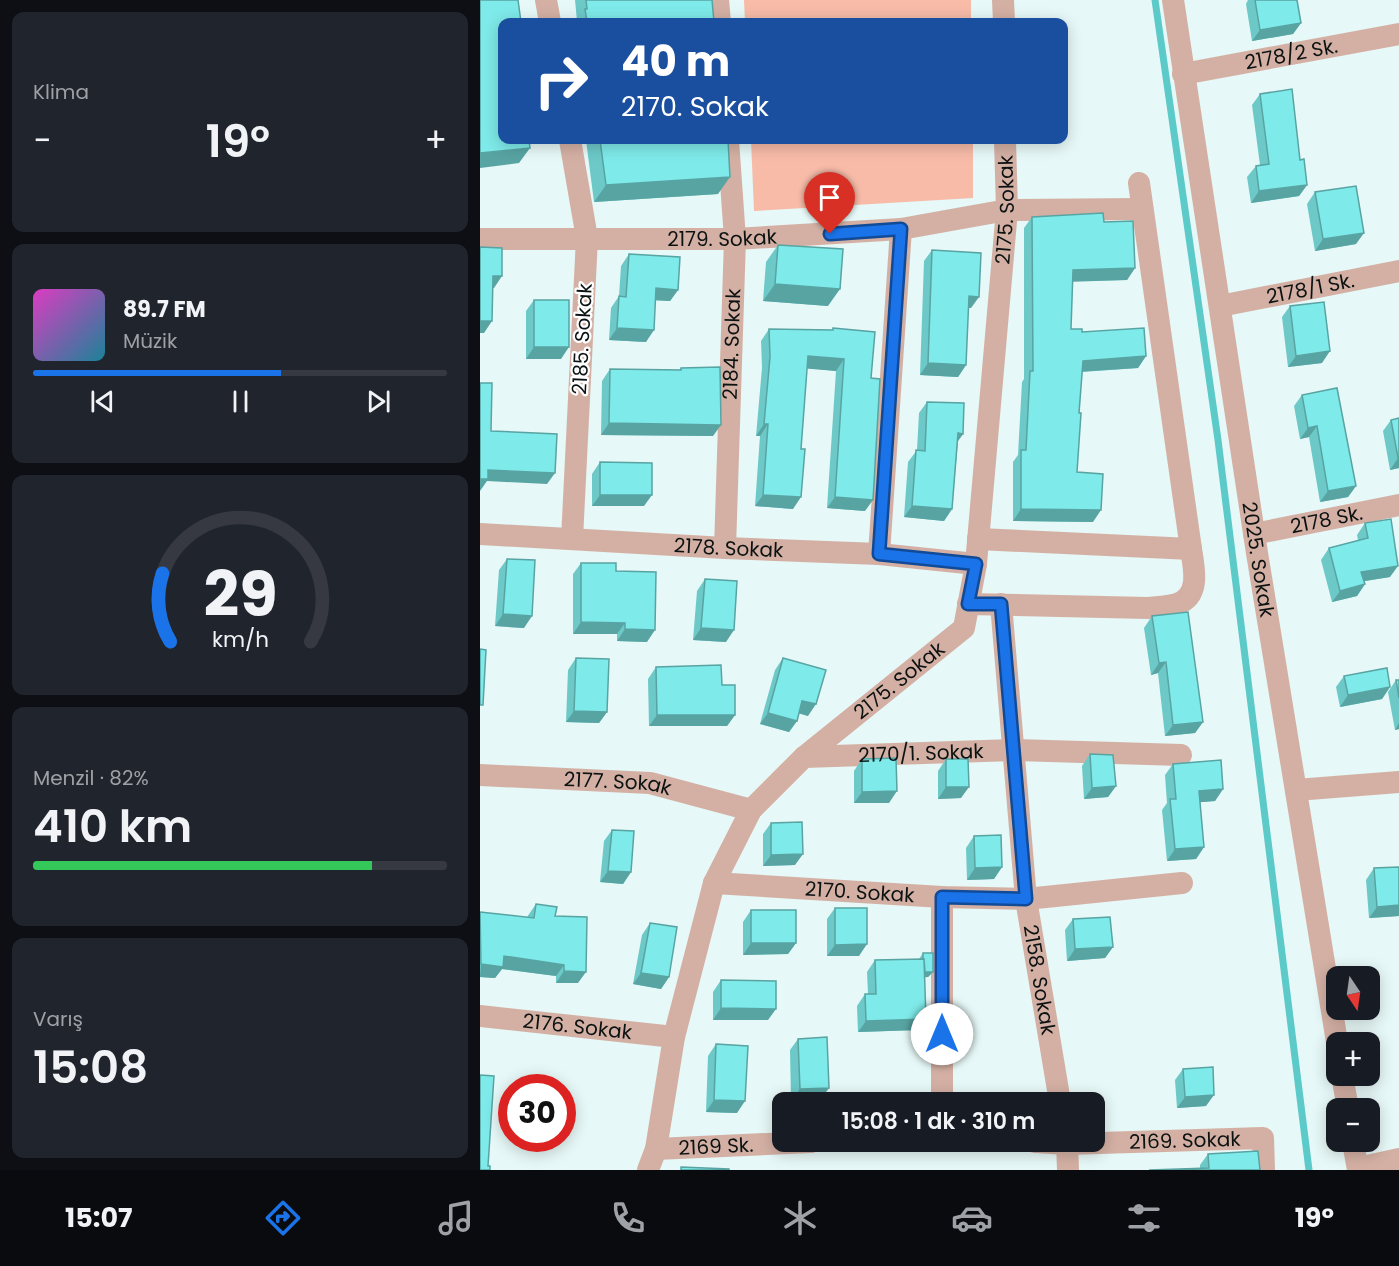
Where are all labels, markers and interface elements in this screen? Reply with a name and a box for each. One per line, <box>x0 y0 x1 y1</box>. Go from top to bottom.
text: 40 m <box>621 32 730 91</box>
street label: 2178/2 Sk. <box>1242 32 1340 76</box>
icon: right <box>522 42 600 120</box>
text: Klima <box>33 78 89 106</box>
text: 2170. Sokak <box>621 88 769 125</box>
text: 19° <box>206 110 270 173</box>
text: − <box>33 117 51 164</box>
text: + <box>424 117 447 164</box>
street label: 2175. Sokak <box>988 154 1021 266</box>
pin <box>804 172 855 234</box>
icon: arrive <box>813 181 846 214</box>
street label: 2179. Sokak <box>667 222 778 253</box>
street label: 2178/1 Sk. <box>1264 266 1357 311</box>
street label: 2185. Sokak <box>565 282 599 395</box>
street label: 2184. Sokak <box>716 287 747 400</box>
text: 89.7 FM <box>123 294 206 325</box>
text: Müzik <box>123 327 177 355</box>
icon: previous <box>86 385 119 418</box>
icon: pause <box>224 385 257 418</box>
icon: next <box>362 385 395 418</box>
street label: 2178 Sk. <box>1288 499 1365 540</box>
street label: 2025. Sokak <box>1235 500 1281 620</box>
street label: 2178. Sokak <box>673 531 785 564</box>
text: 29 <box>203 550 277 638</box>
text: km/h <box>211 624 269 655</box>
street label: 2175. Sokak <box>848 635 951 726</box>
street label: 2170/1. Sokak <box>858 737 985 769</box>
text: Menzil · 82% <box>33 764 149 792</box>
street label: 2177. Sokak <box>563 765 675 802</box>
text: 410 km <box>33 795 192 858</box>
street label: 2170. Sokak <box>804 875 916 909</box>
street label: 2158. Sokak <box>1017 923 1063 1038</box>
north arrow <box>1326 966 1380 1020</box>
map controls <box>1326 966 1380 1152</box>
position arrow <box>910 1002 974 1066</box>
text: Varış <box>33 1005 83 1033</box>
street label: 2176. Sokak <box>521 1007 634 1046</box>
button: + <box>1326 1032 1380 1086</box>
text: 15:08 <box>33 1036 148 1099</box>
speed limit sign: 30 <box>498 1074 576 1152</box>
button: − <box>1326 1098 1380 1152</box>
text: 15:08 · 1 dk · 310 m <box>842 1106 1035 1137</box>
street label: 2169. Sokak <box>1129 1125 1242 1156</box>
street label: 2169 Sk. <box>678 1131 754 1162</box>
icon: directions <box>262 1197 304 1239</box>
icon: music <box>435 1197 477 1239</box>
icon: phone <box>607 1197 649 1239</box>
icon: climate <box>779 1197 821 1239</box>
icon: car <box>951 1197 993 1239</box>
icon: filters <box>1123 1197 1165 1239</box>
text: 15:07 <box>65 1199 132 1236</box>
text: 19° <box>1295 1199 1334 1236</box>

